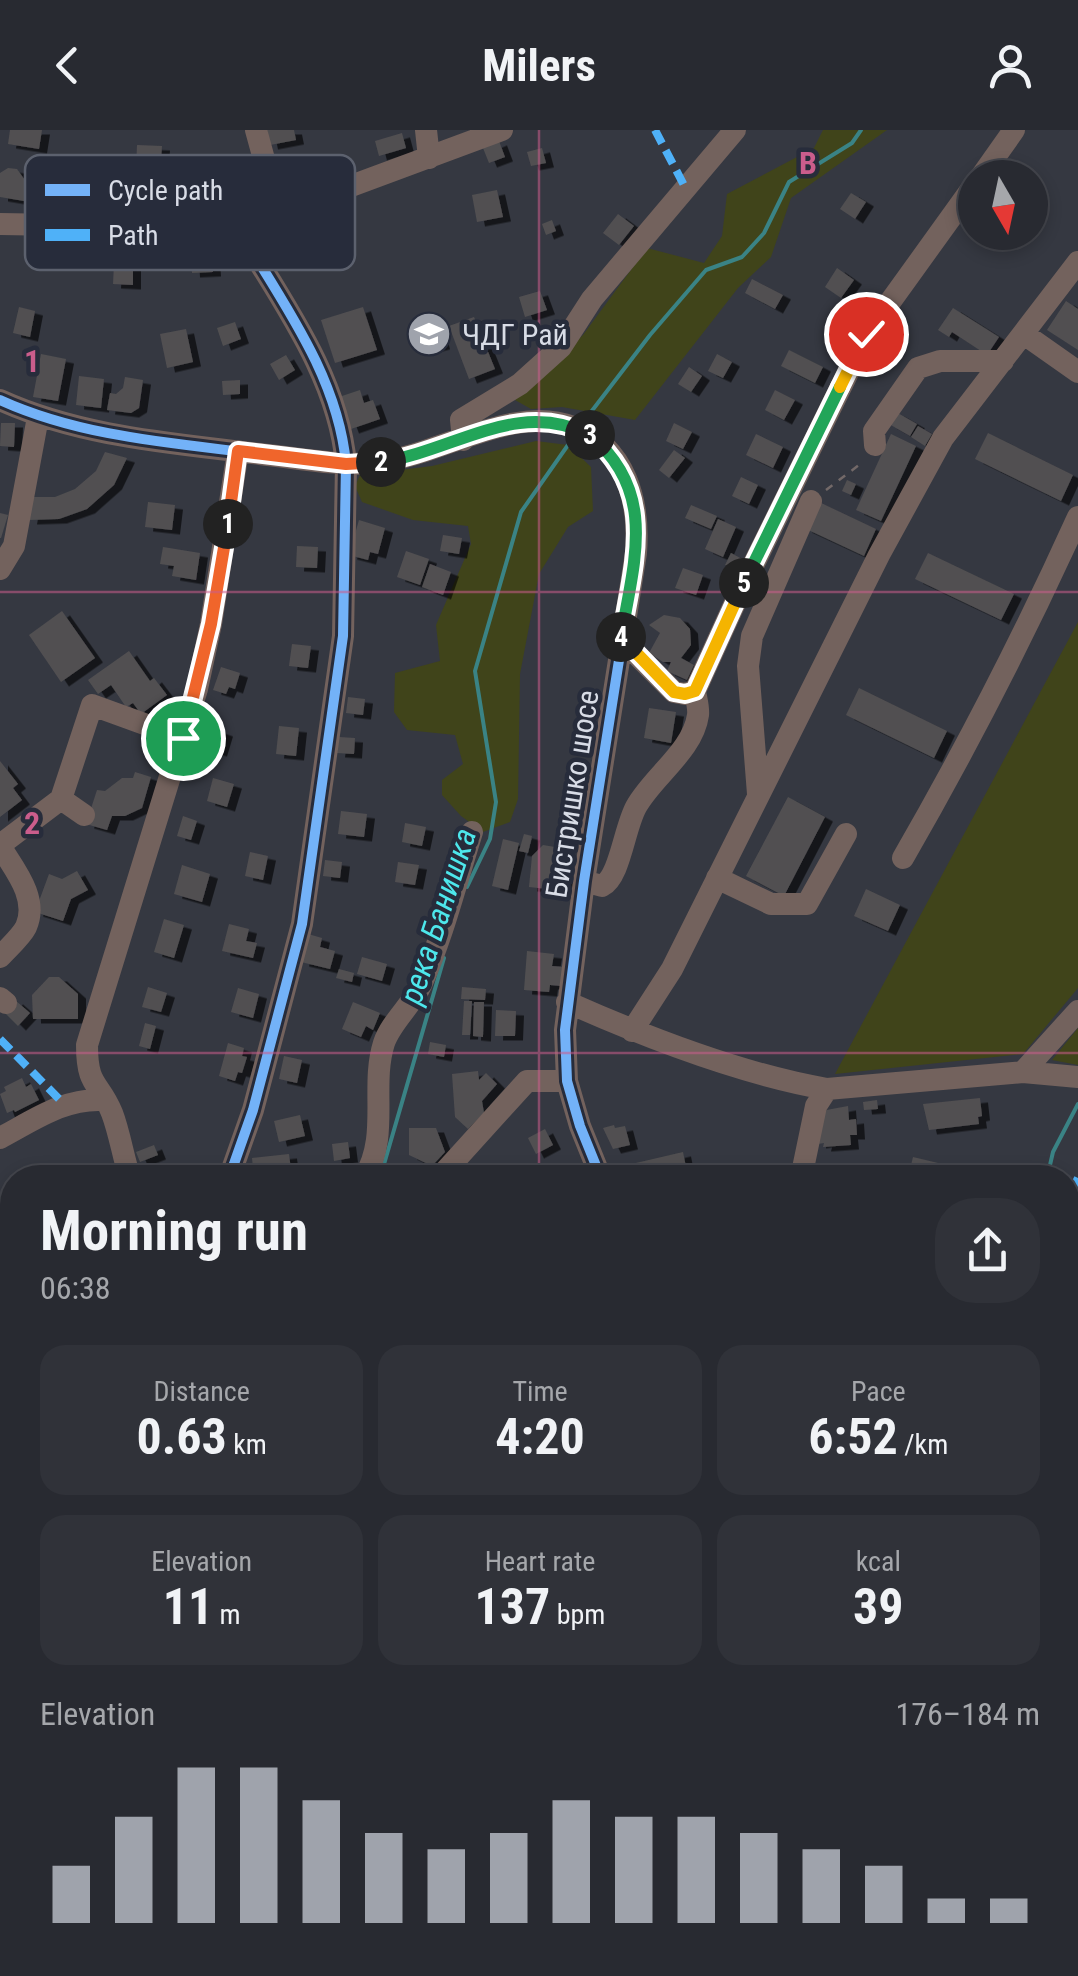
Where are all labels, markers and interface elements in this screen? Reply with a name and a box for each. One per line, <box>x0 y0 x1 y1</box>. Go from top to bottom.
icon: back <box>40 38 95 93</box>
icon: person <box>983 38 1038 93</box>
text: Milers <box>482 39 596 92</box>
text: B <box>799 144 817 182</box>
legend <box>25 155 355 270</box>
north arrow <box>958 160 1048 250</box>
map controls <box>958 160 1048 250</box>
text: Cycle path <box>108 174 223 207</box>
text: Path <box>108 219 159 252</box>
pin <box>824 292 909 377</box>
icon: check <box>839 307 894 362</box>
school or university icon: ЧДГ Рай <box>406 311 452 357</box>
place label: ЧДГ Рай <box>462 317 568 352</box>
text: 1 <box>24 342 40 380</box>
pin: 3 <box>565 410 615 460</box>
text: 3 <box>583 418 597 451</box>
pin: 2 <box>356 437 406 487</box>
text: 2 <box>374 445 388 478</box>
pin: 1 <box>203 499 253 549</box>
text: 1 <box>221 507 235 540</box>
pin: 5 <box>719 558 769 608</box>
text: 5 <box>737 566 751 599</box>
pin: 4 <box>596 612 646 662</box>
text: 4 <box>614 620 628 653</box>
street label: Бистришко шосе <box>538 688 606 900</box>
pin <box>141 696 226 781</box>
icon: arrive <box>156 711 211 766</box>
text: 2 <box>24 804 40 842</box>
water label: река Банишка <box>391 823 484 1009</box>
button: share <box>935 1198 1040 1303</box>
text: Morning run <box>40 1199 308 1263</box>
text: 06:38 <box>40 1269 111 1307</box>
text: Distance <box>153 1375 250 1408</box>
text: Time <box>512 1375 568 1408</box>
text: Pace <box>851 1375 906 1408</box>
text: 0.63 <box>136 1408 227 1466</box>
text: 4:20 <box>495 1408 585 1466</box>
text: 6:52 <box>808 1408 898 1466</box>
text: km <box>227 1428 267 1461</box>
text: /km <box>898 1428 948 1461</box>
text: Elevation <box>151 1545 252 1578</box>
text: Heart rate <box>485 1545 595 1578</box>
text: kcal <box>856 1545 901 1578</box>
text: 11 <box>163 1578 213 1636</box>
text: 137 <box>475 1578 550 1636</box>
text: 39 <box>853 1578 904 1636</box>
text: m <box>213 1598 241 1631</box>
text: bpm <box>550 1598 605 1631</box>
text: Elevation <box>40 1695 155 1733</box>
text: 176–184 m <box>895 1695 1040 1733</box>

